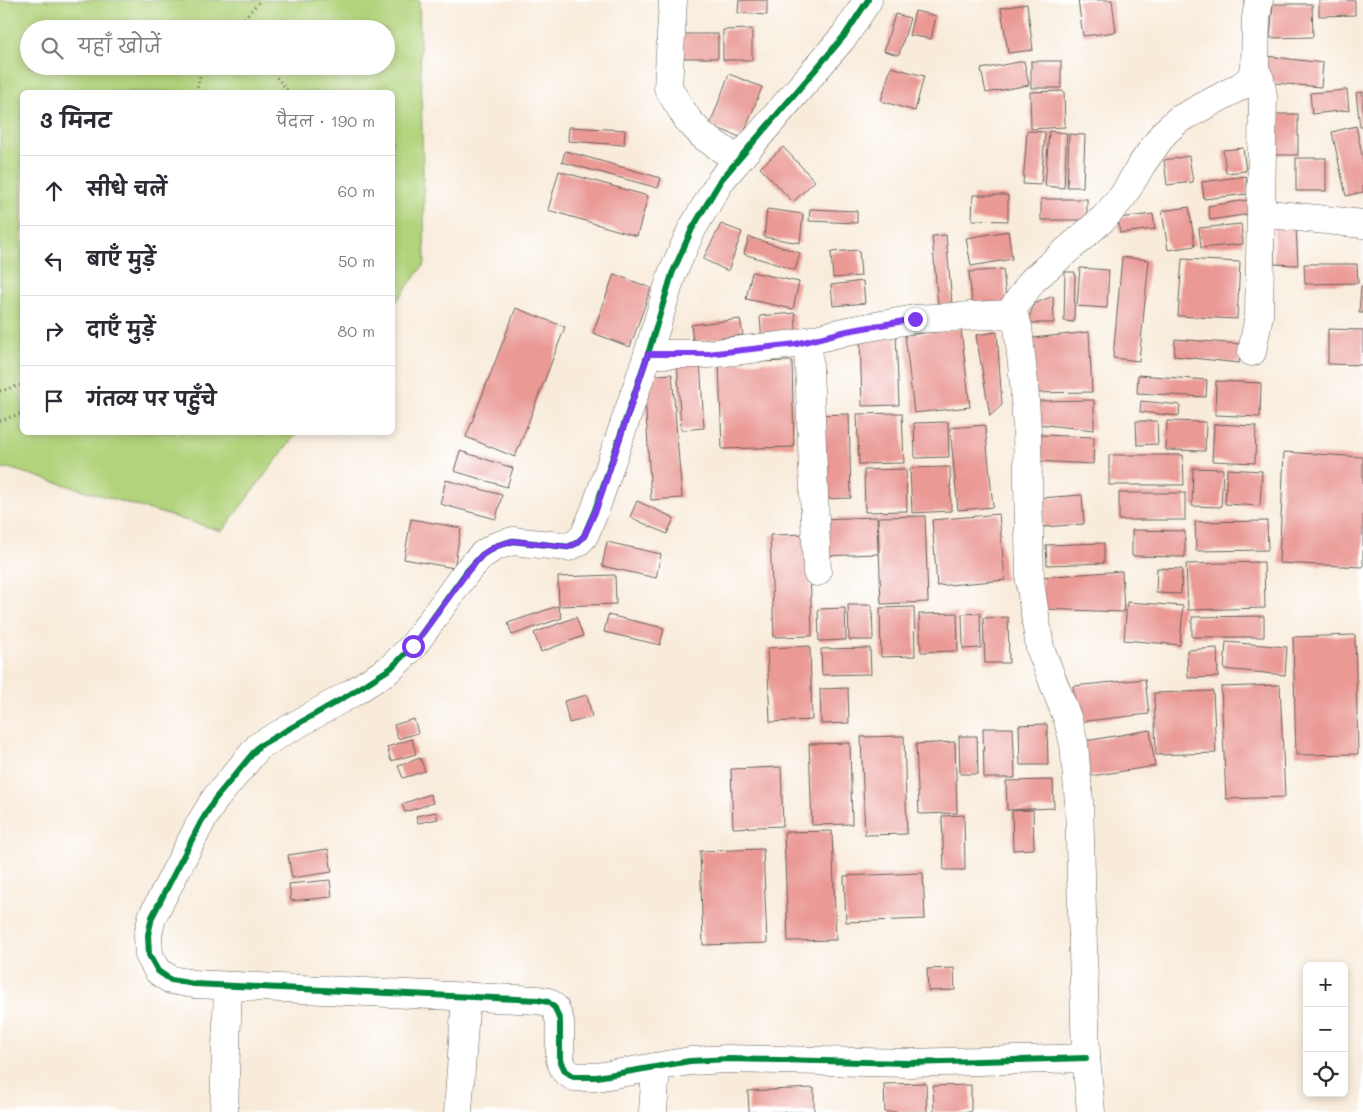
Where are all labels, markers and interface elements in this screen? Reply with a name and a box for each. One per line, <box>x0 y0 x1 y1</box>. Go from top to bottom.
search box <box>20 20 395 75</box>
text: यहाँ खोजें <box>78 33 161 58</box>
icon: search <box>38 34 66 62</box>
text: 3 मिनट <box>40 106 111 133</box>
text: पैदल · 190 m <box>276 110 375 131</box>
text: सीधे चलें <box>87 176 167 201</box>
icon: ahead <box>40 177 68 205</box>
text: 60 m <box>338 180 375 201</box>
text: बाएँ मुड़ें <box>87 246 156 271</box>
icon: left <box>40 247 68 275</box>
text: 50 m <box>338 250 375 271</box>
route end <box>904 308 927 331</box>
text: दाएँ मुड़ें <box>87 316 155 341</box>
icon: right <box>40 317 68 345</box>
text: 80 m <box>338 320 375 341</box>
text: गंतव्य पर पहुँचे <box>87 386 216 411</box>
icon: arrive <box>40 387 68 415</box>
route start <box>402 635 425 658</box>
map controls <box>1303 962 1348 1097</box>
button: + <box>1303 962 1348 1007</box>
button: − <box>1303 1007 1348 1052</box>
button: locate <box>1303 1052 1348 1097</box>

